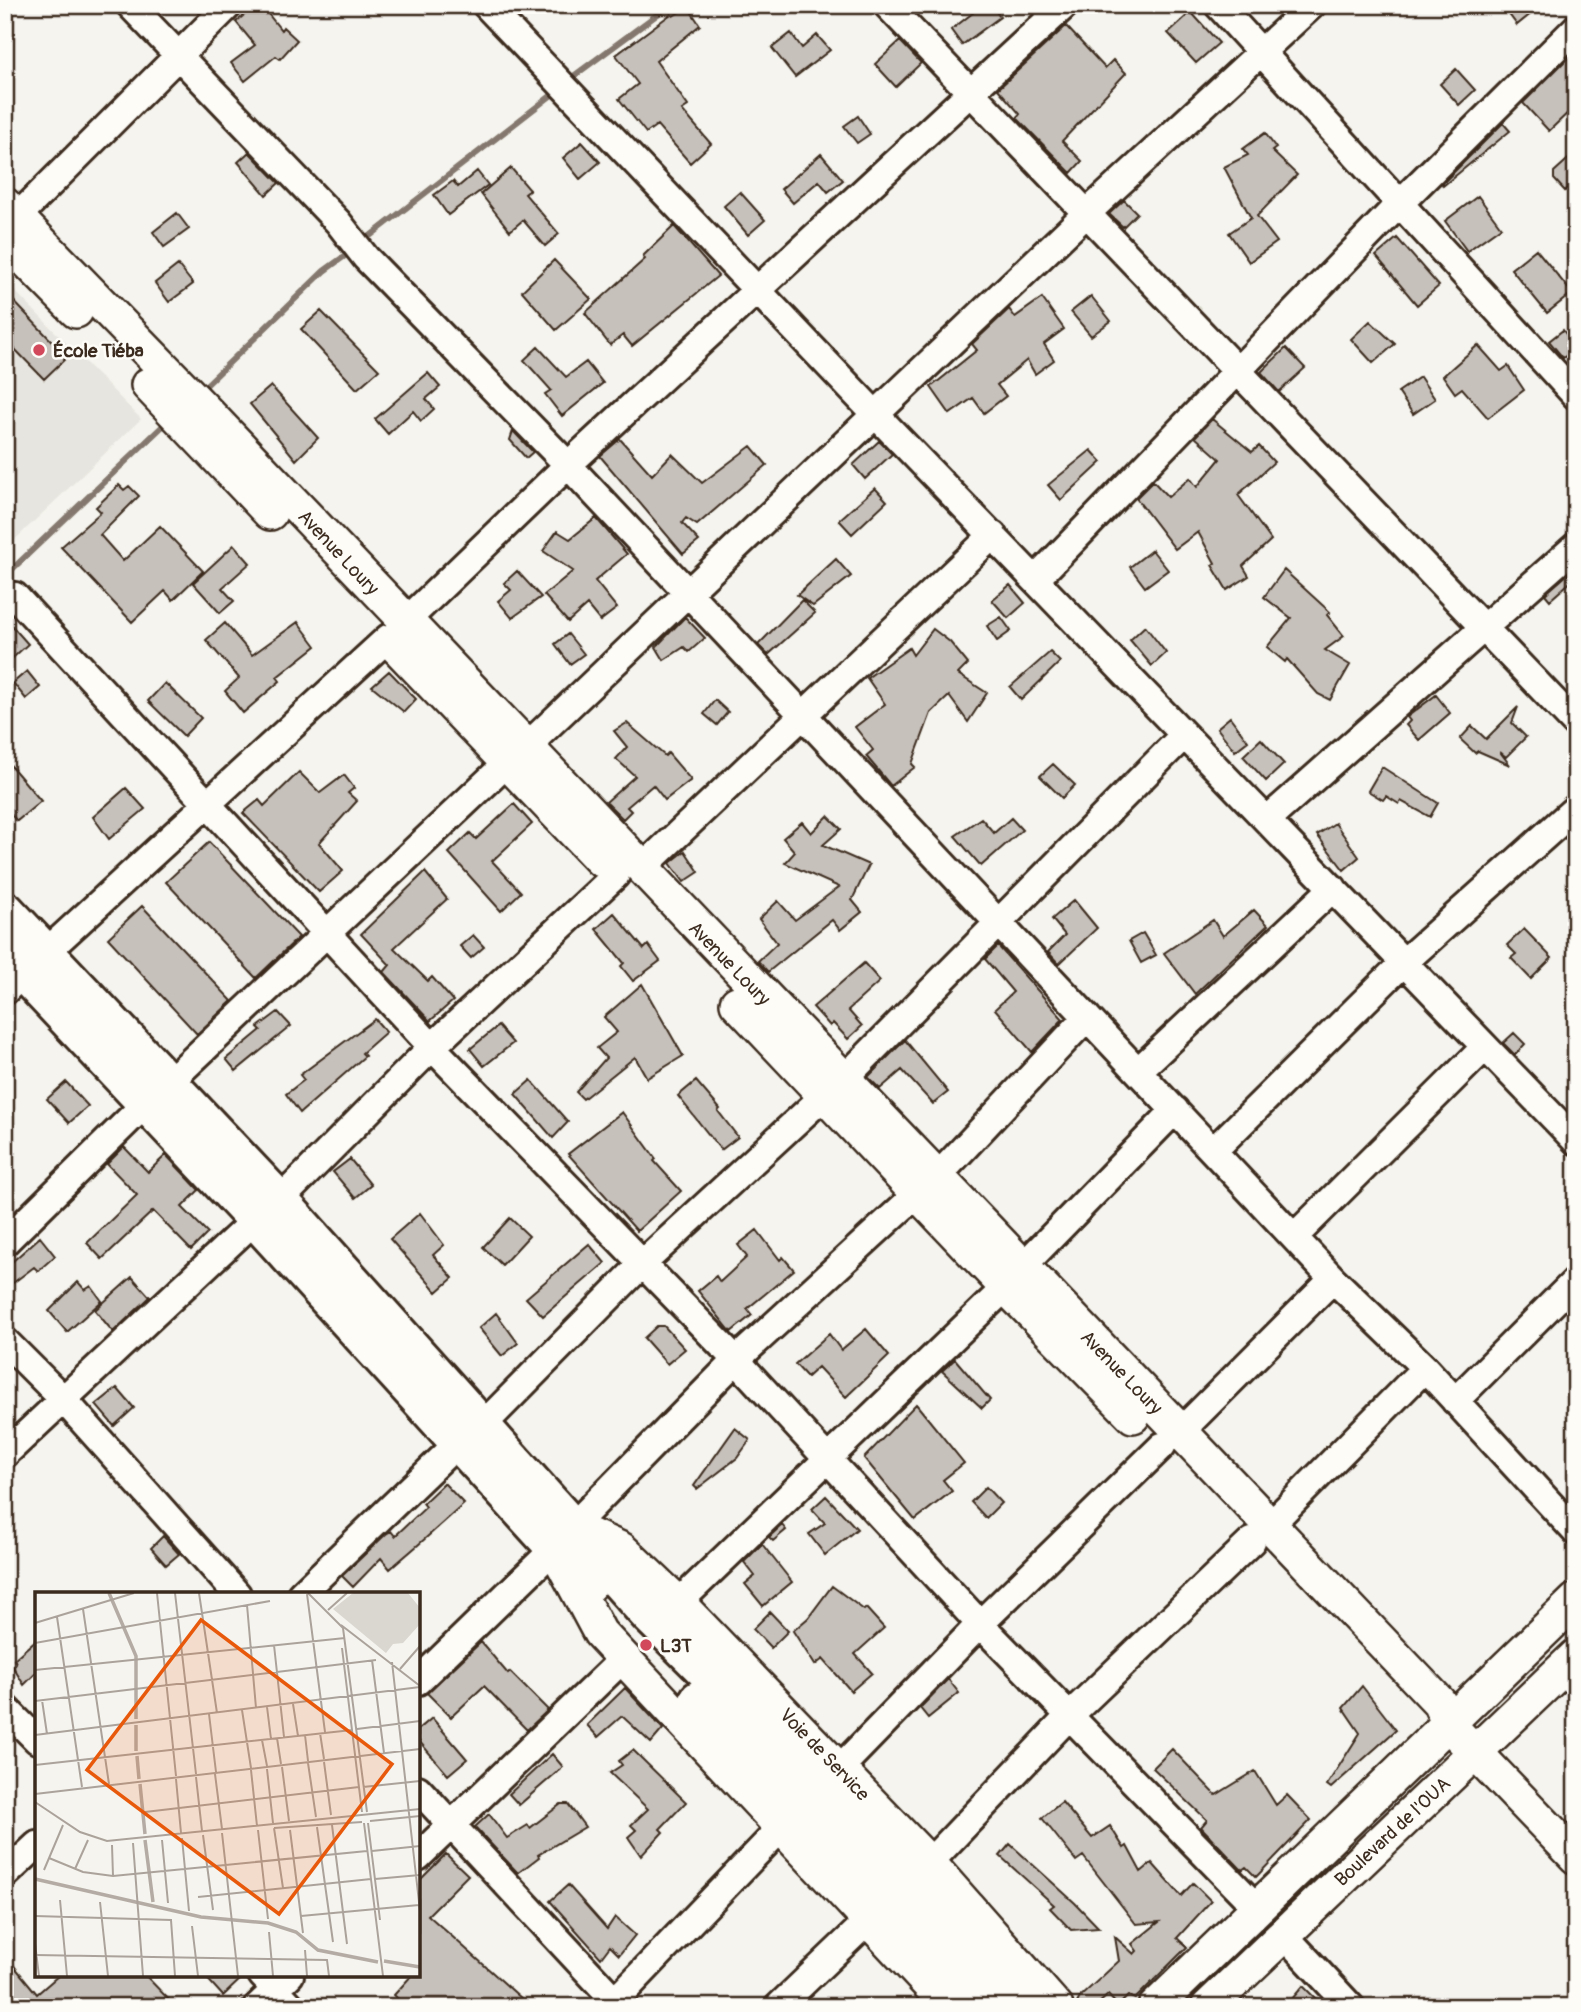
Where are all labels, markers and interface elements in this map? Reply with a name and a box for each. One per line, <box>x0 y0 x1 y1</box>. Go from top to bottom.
place label: École Tiéba <box>53 339 144 363</box>
marker: École Tiéba <box>31 342 47 358</box>
street label: Avenue Loury <box>293 505 384 600</box>
street label: Avenue Loury <box>683 917 775 1011</box>
street label: Avenue Loury <box>1075 1326 1167 1420</box>
inset map <box>35 1592 420 1977</box>
place label: L3T <box>660 1634 692 1658</box>
marker: L3T <box>638 1637 654 1653</box>
street label: Voie de Service <box>774 1703 875 1807</box>
street label: Boulevard de l'OUA <box>1330 1772 1456 1892</box>

